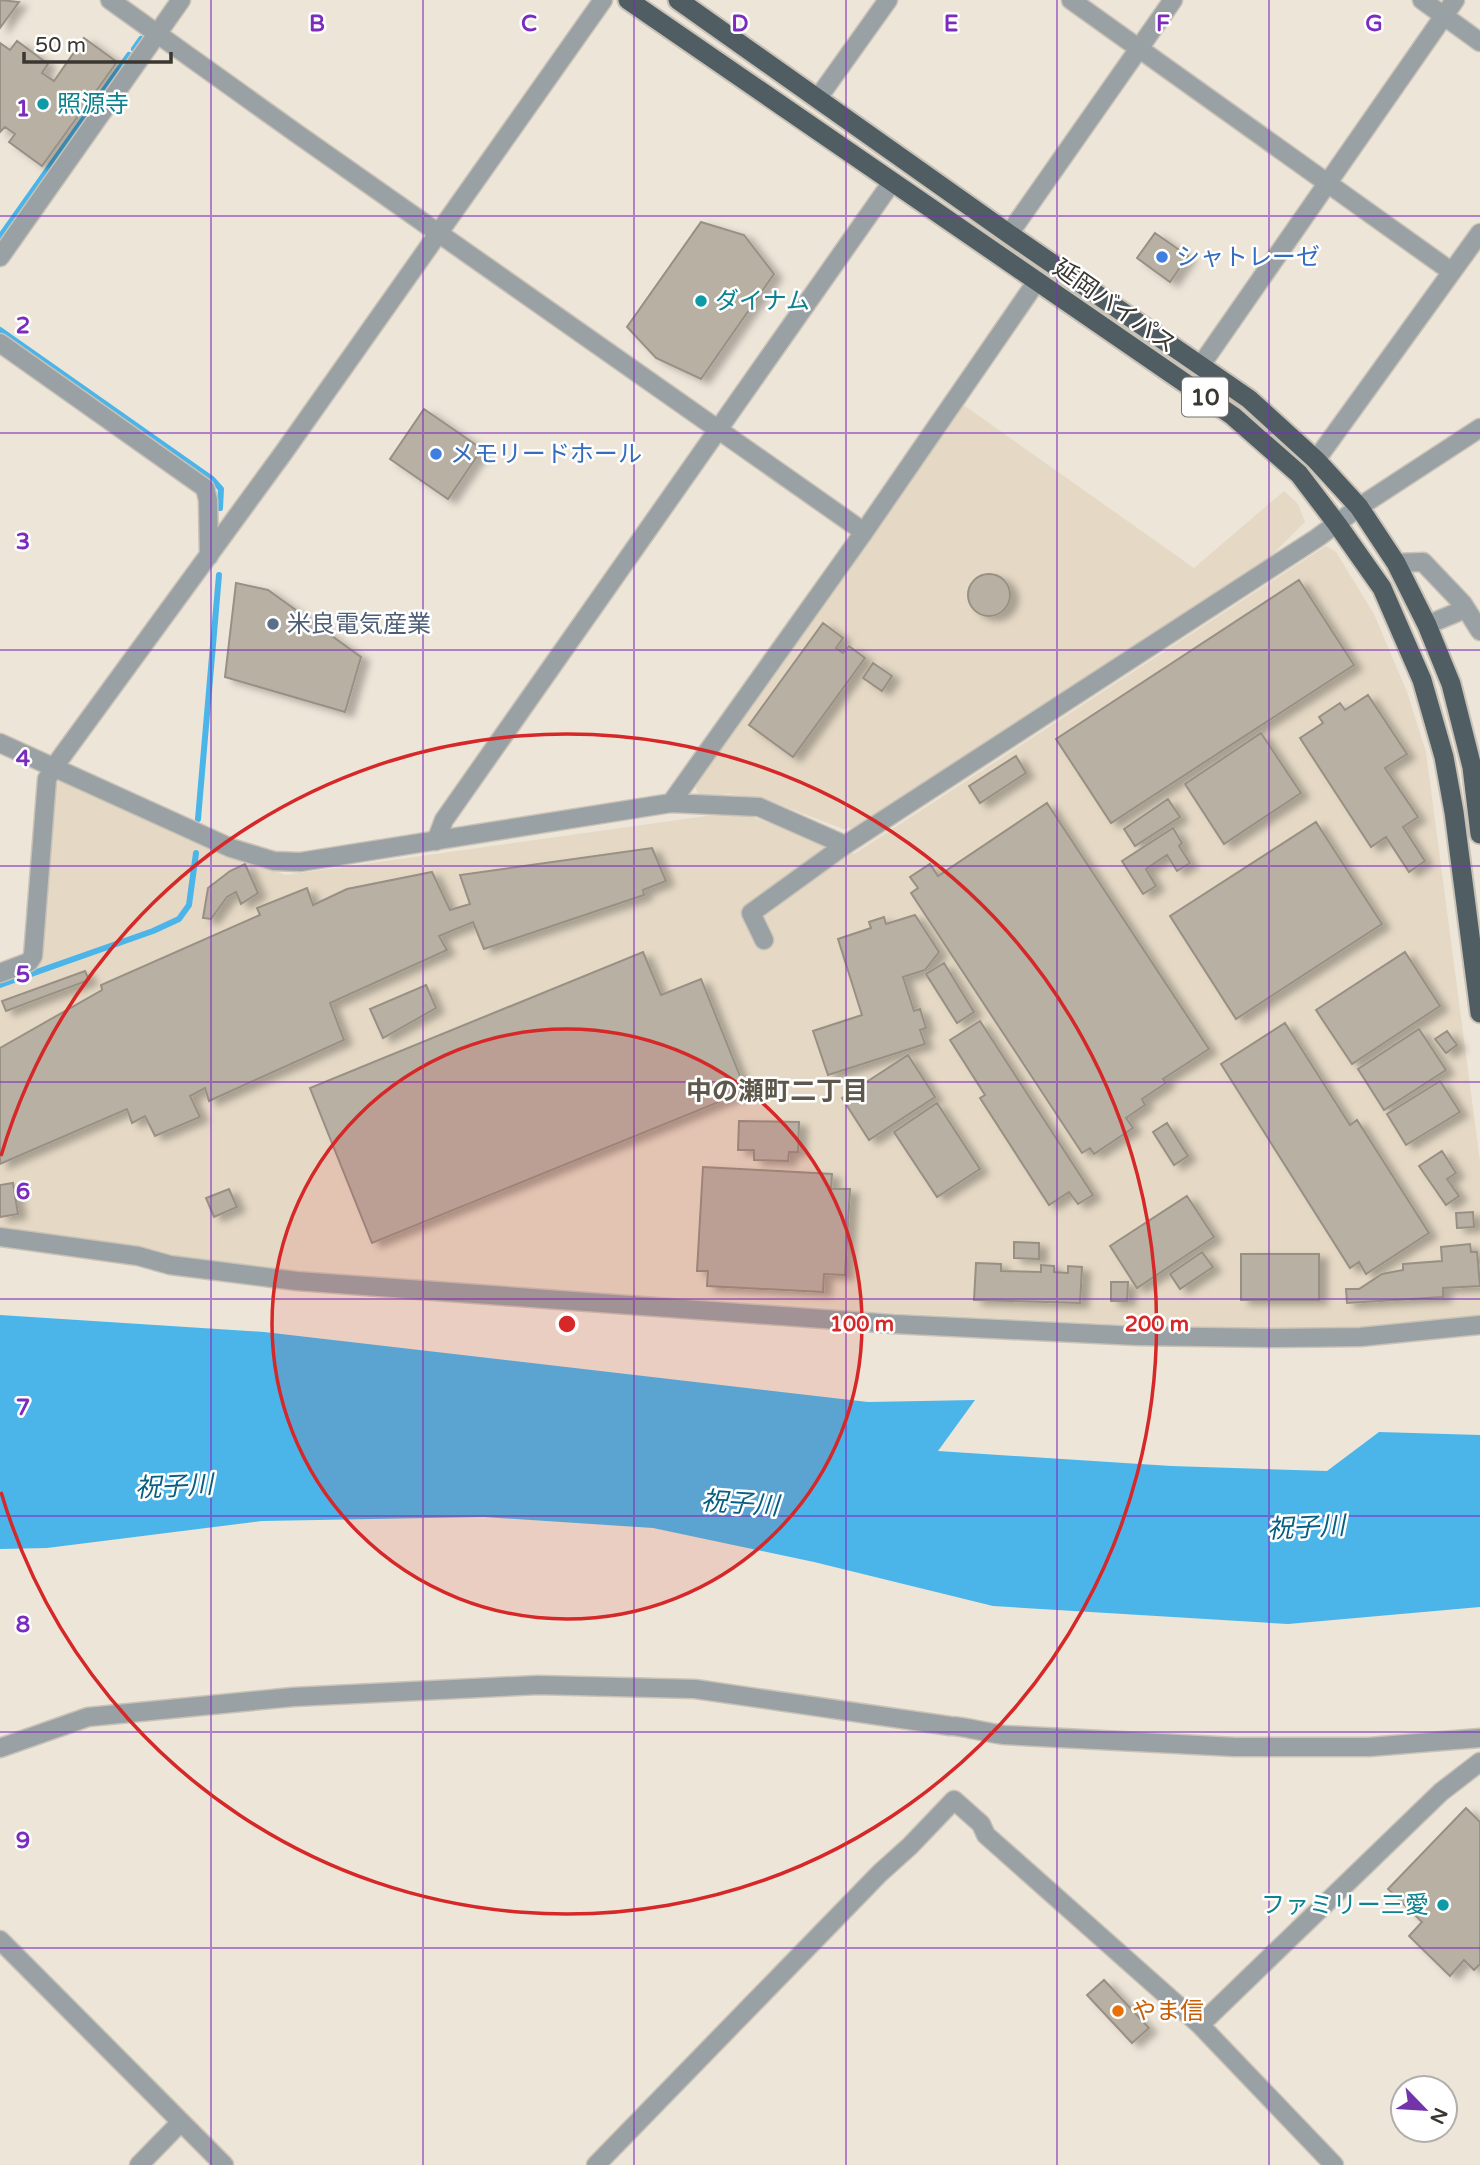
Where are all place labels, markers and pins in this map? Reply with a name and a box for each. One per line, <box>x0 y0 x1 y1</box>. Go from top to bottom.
place label: 照源寺 <box>57 90 129 119</box>
marker: 照源寺 <box>35 96 51 112</box>
place label: シャトレーゼ <box>1176 243 1320 272</box>
marker: シャトレーゼ <box>1154 249 1170 265</box>
place label: ダイナム <box>715 287 810 316</box>
marker: ダイナム <box>693 293 709 309</box>
place label: メモリードホール <box>450 440 642 469</box>
marker: メモリードホール <box>428 446 444 462</box>
place label: 米良電気産業 <box>287 610 431 639</box>
marker: 米良電気産業 <box>265 616 281 632</box>
centre of rings <box>555 1312 579 1336</box>
place label: ファミリー三愛 <box>1261 1891 1429 1920</box>
marker: ファミリー三愛 <box>1435 1897 1451 1913</box>
place label: やま信 <box>1132 1997 1204 2026</box>
marker: やま信 <box>1110 2003 1126 2019</box>

